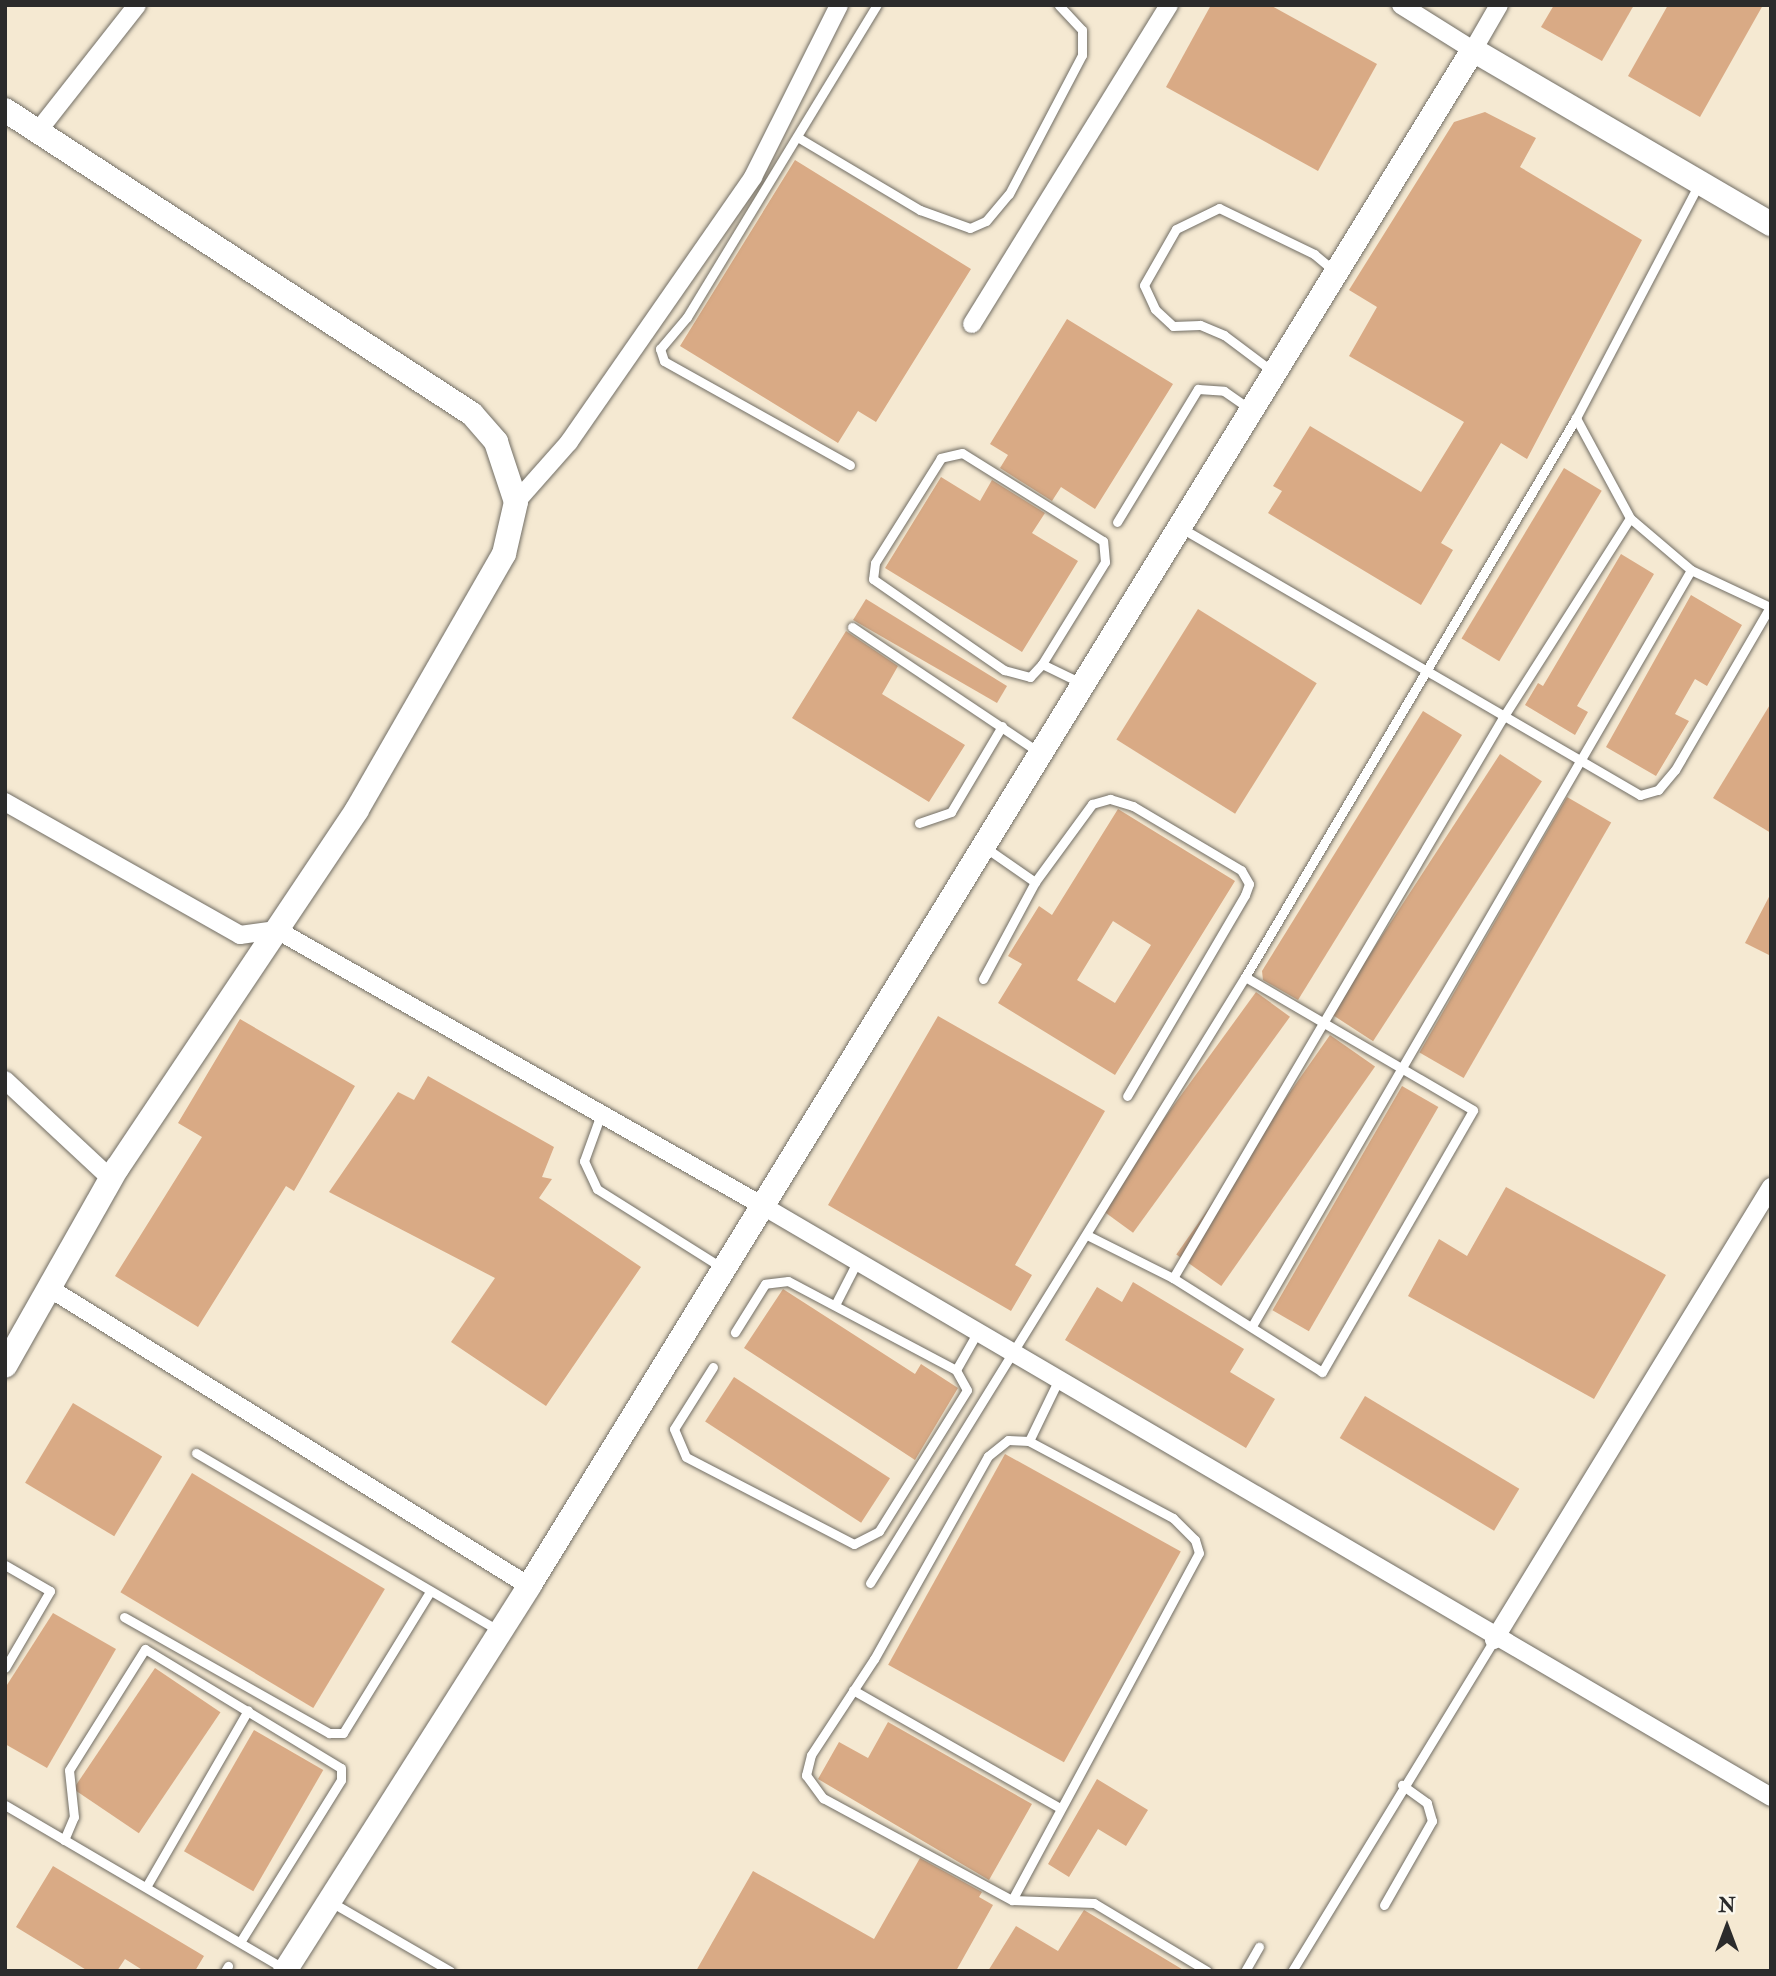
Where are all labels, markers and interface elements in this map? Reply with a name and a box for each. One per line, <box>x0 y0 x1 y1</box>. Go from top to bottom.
north arrow <box>1692 1892 1762 1962</box>
text: N <box>1718 1894 1736 1918</box>

